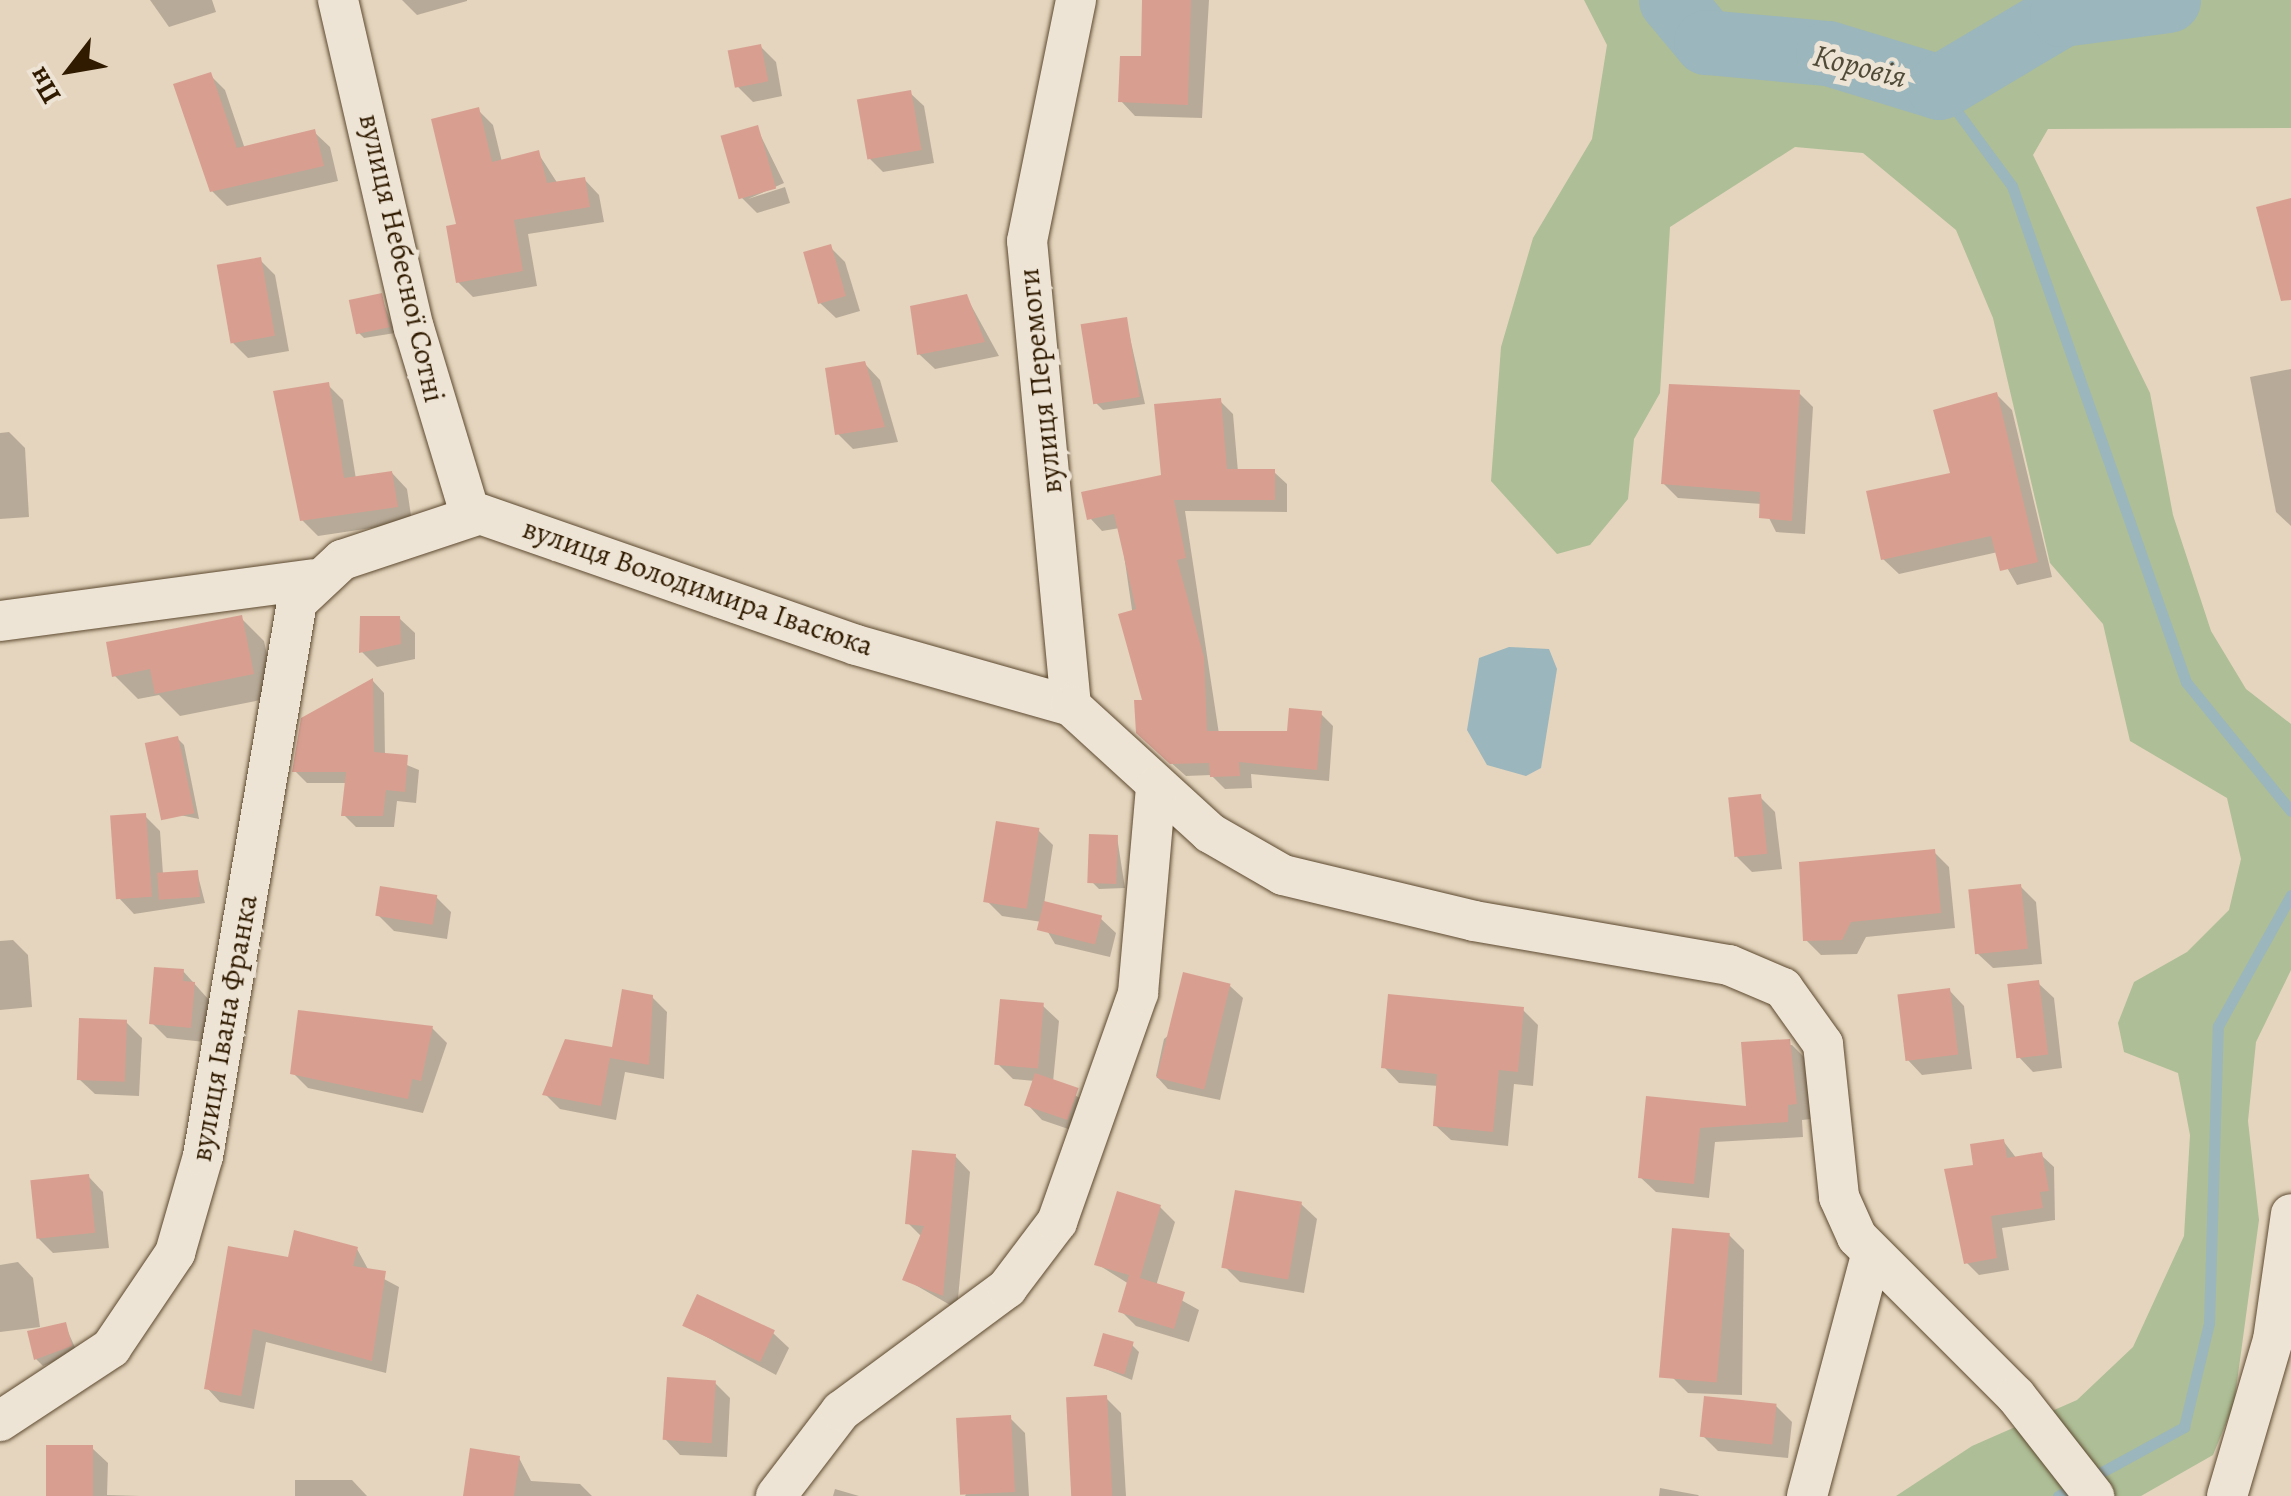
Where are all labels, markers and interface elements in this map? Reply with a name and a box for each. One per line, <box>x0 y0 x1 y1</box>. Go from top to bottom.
north arrow <box>20 20 120 120</box>
water label: Коровія <box>1809 36 1911 96</box>
text: Пн <box>19 60 70 111</box>
street label: вулиця Небесної Сотні <box>351 110 453 406</box>
street label: вулиця Перемоги <box>1010 266 1070 496</box>
street label: вулиця Володимира Івасюка <box>518 510 878 664</box>
street label: вулиця Івана Франка <box>183 892 265 1164</box>

